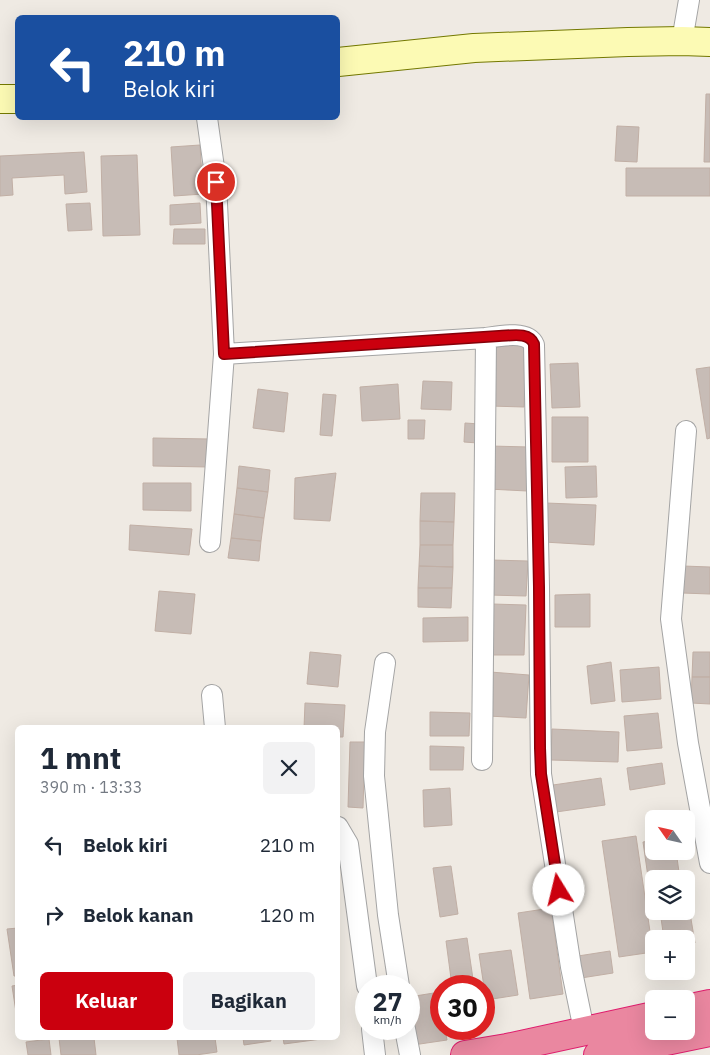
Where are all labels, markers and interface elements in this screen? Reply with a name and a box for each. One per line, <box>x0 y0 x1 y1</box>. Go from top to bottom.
text: 210 m <box>123 30 226 76</box>
icon: left <box>40 35 105 100</box>
text: Belok kiri <box>123 74 215 103</box>
pin <box>195 161 237 203</box>
icon: arrive <box>202 168 230 196</box>
text: 1 mnt <box>40 738 121 777</box>
button: close <box>263 742 315 794</box>
text: 390 m · 13:33 <box>40 777 142 797</box>
north arrow <box>645 810 695 860</box>
map controls <box>645 810 695 1040</box>
icon: left <box>40 831 68 859</box>
text: Belok kiri <box>83 833 168 857</box>
text: 210 m <box>260 833 315 857</box>
position arrow <box>532 863 584 915</box>
button: layers <box>645 870 695 920</box>
icon: right <box>40 901 68 929</box>
text: Belok kanan <box>83 903 194 927</box>
text: 120 m <box>260 903 315 927</box>
button: + <box>645 930 695 980</box>
button: Keluar <box>40 972 173 1030</box>
button: Bagikan <box>183 972 315 1030</box>
speed limit sign: 30 <box>430 975 495 1040</box>
text: 27 <box>372 985 403 1018</box>
button: − <box>645 990 695 1040</box>
text: km/h <box>373 1012 402 1027</box>

